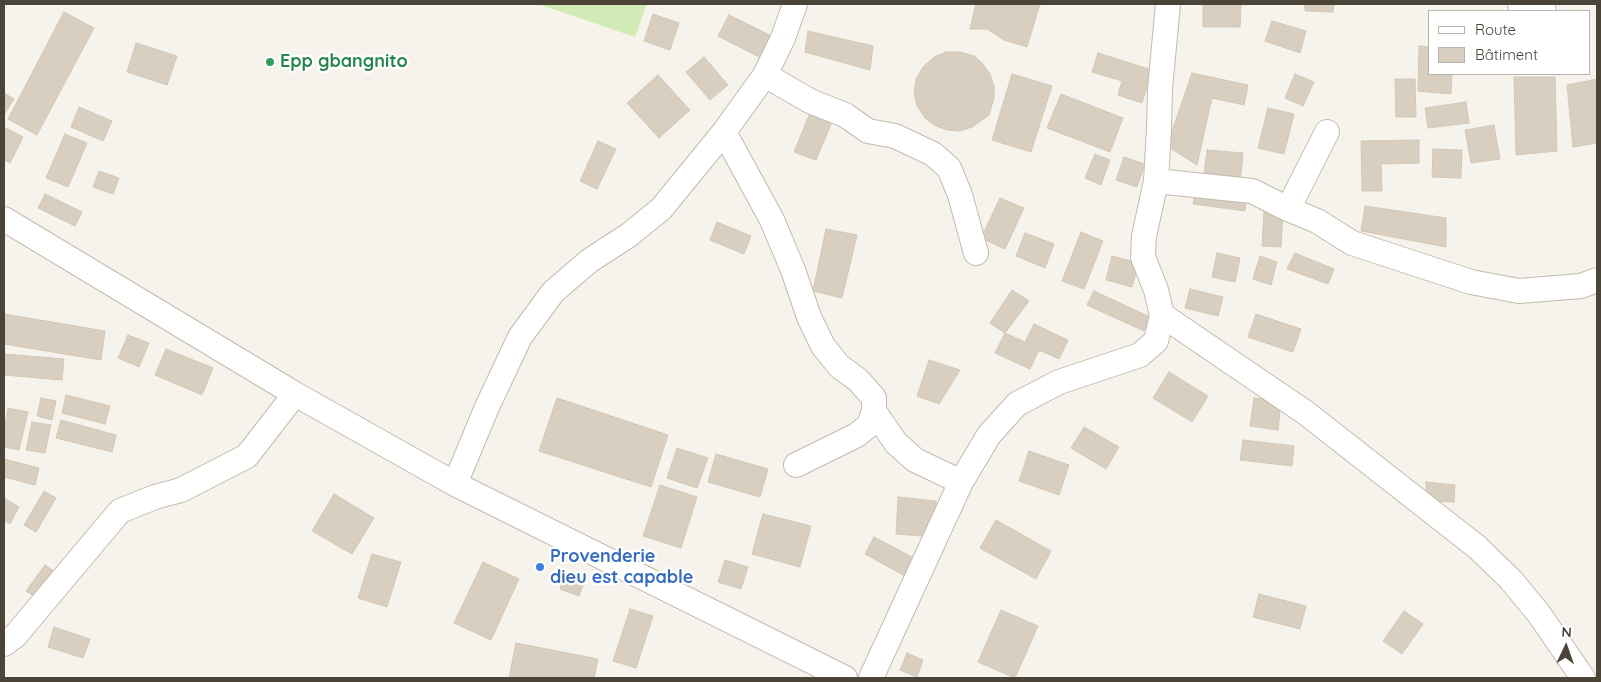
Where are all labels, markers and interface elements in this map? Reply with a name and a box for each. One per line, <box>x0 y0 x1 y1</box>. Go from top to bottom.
legend <box>1428 10 1591 75</box>
text: Route <box>1475 20 1516 39</box>
text: Bâtiment <box>1475 45 1538 64</box>
place label: Epp gbangnito <box>280 51 408 73</box>
marker: Epp gbangnito <box>264 56 276 68</box>
place label: Provenderie dieu est capable <box>550 546 693 588</box>
marker: Provenderie dieu est capable <box>534 561 546 573</box>
north arrow <box>1541 622 1591 672</box>
text: N <box>1561 623 1572 641</box>

